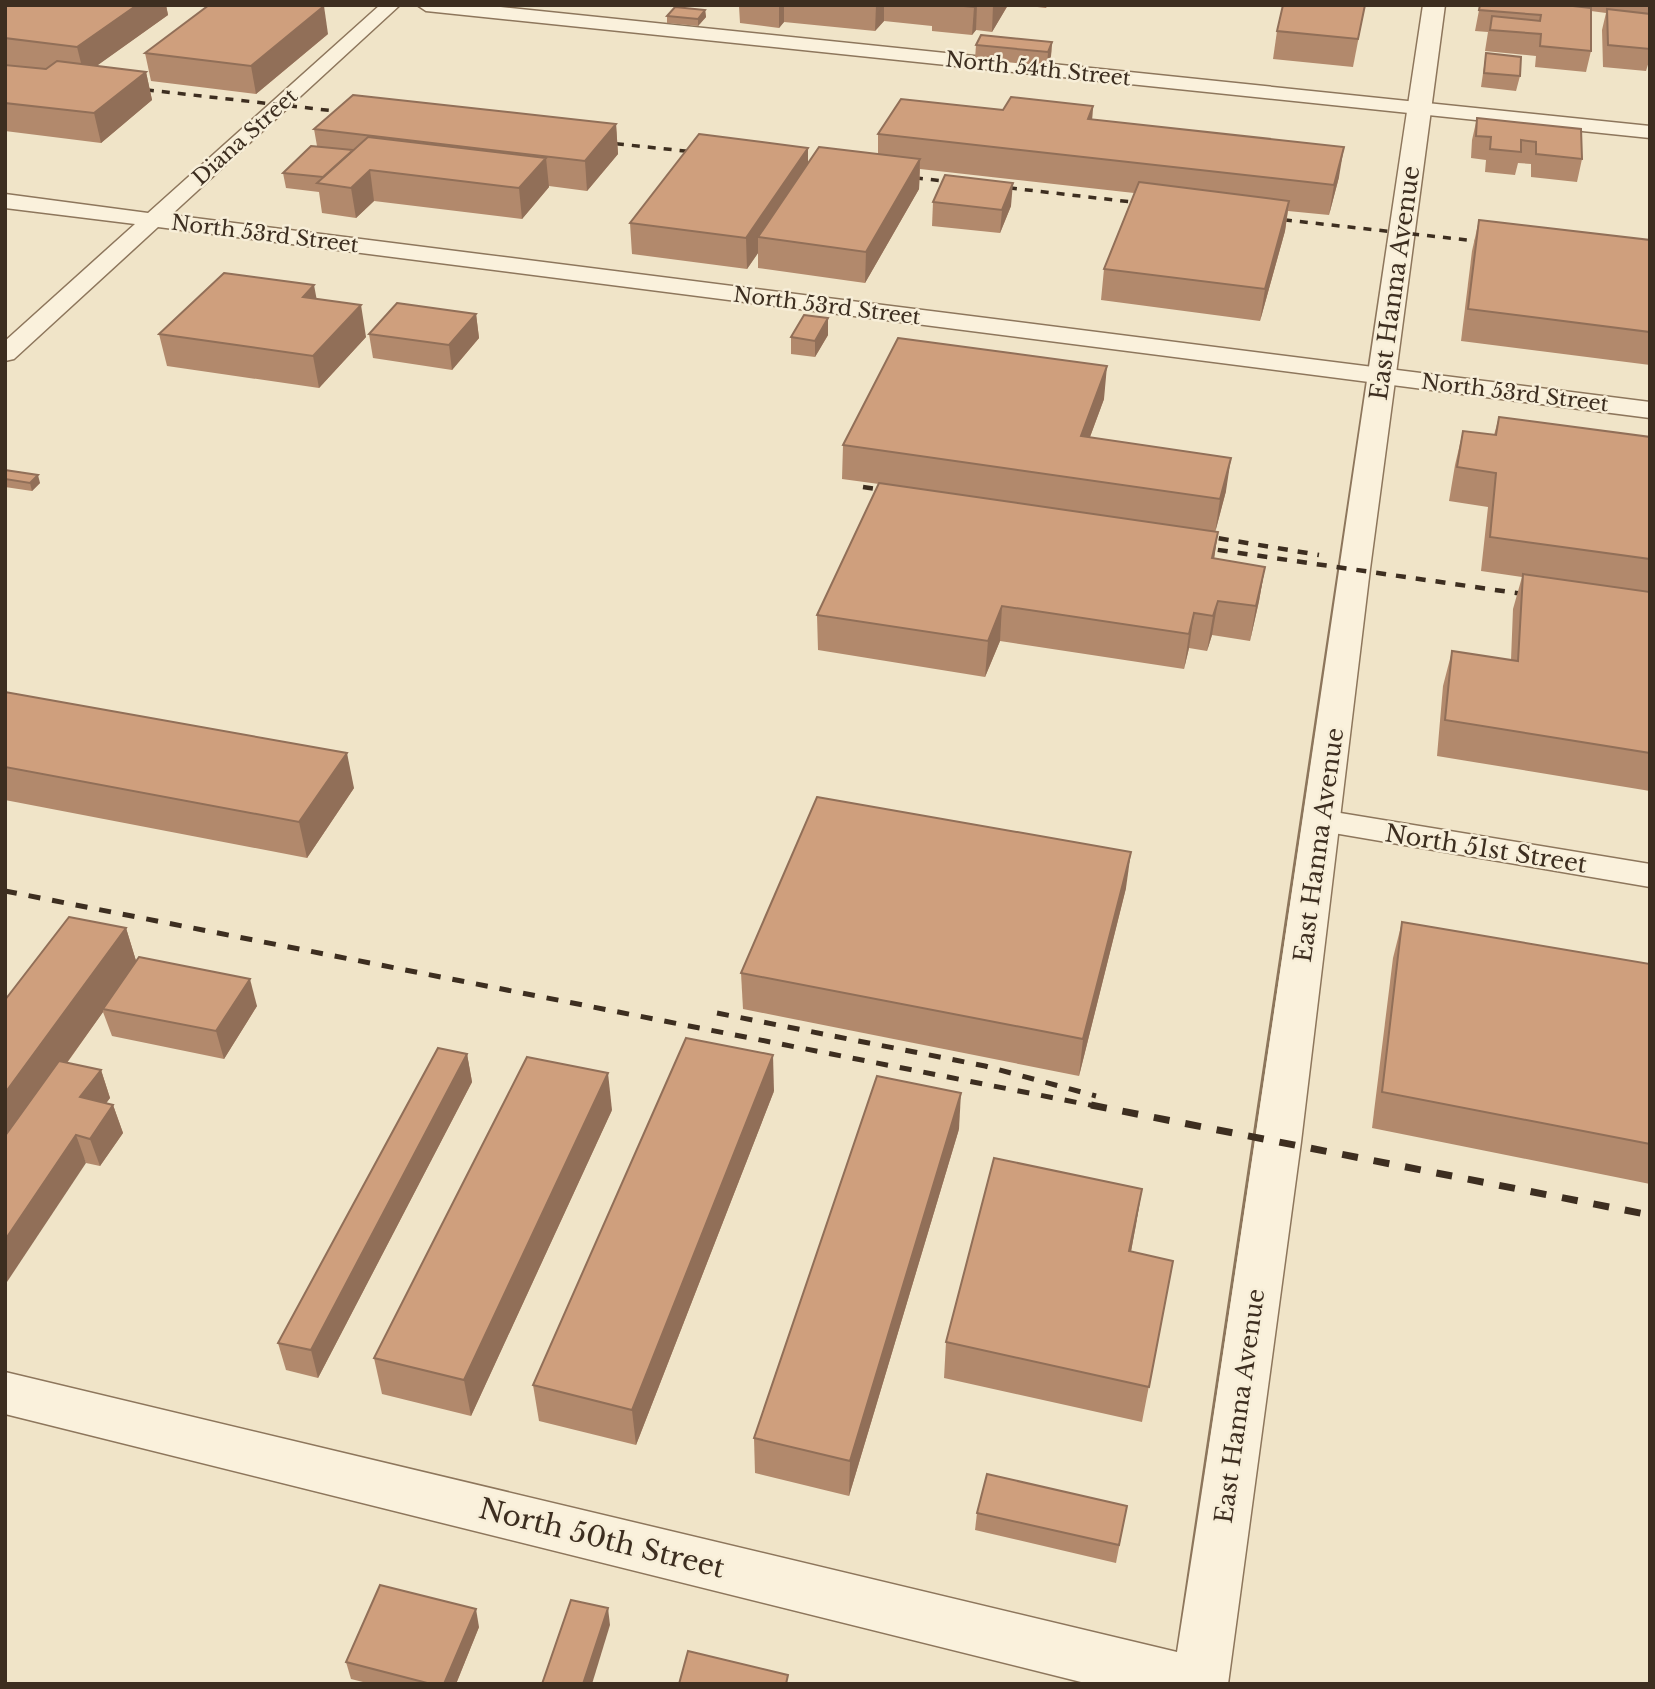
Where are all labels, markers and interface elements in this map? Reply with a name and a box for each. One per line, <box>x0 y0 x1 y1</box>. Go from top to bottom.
street label: North 54th Street <box>944 46 1132 92</box>
street label: Diana Street <box>187 83 303 191</box>
street label: East Hanna Avenue <box>1364 164 1425 402</box>
street label: North 53rd Street <box>170 210 360 258</box>
street label: North 53rd Street <box>732 282 922 330</box>
street label: North 53rd Street <box>1420 369 1610 417</box>
street label: East Hanna Avenue <box>1288 726 1349 964</box>
street label: North 51st Street <box>1383 818 1589 879</box>
street label: East Hanna Avenue <box>1209 1287 1270 1525</box>
street label: North 50th Street <box>475 1491 729 1586</box>

